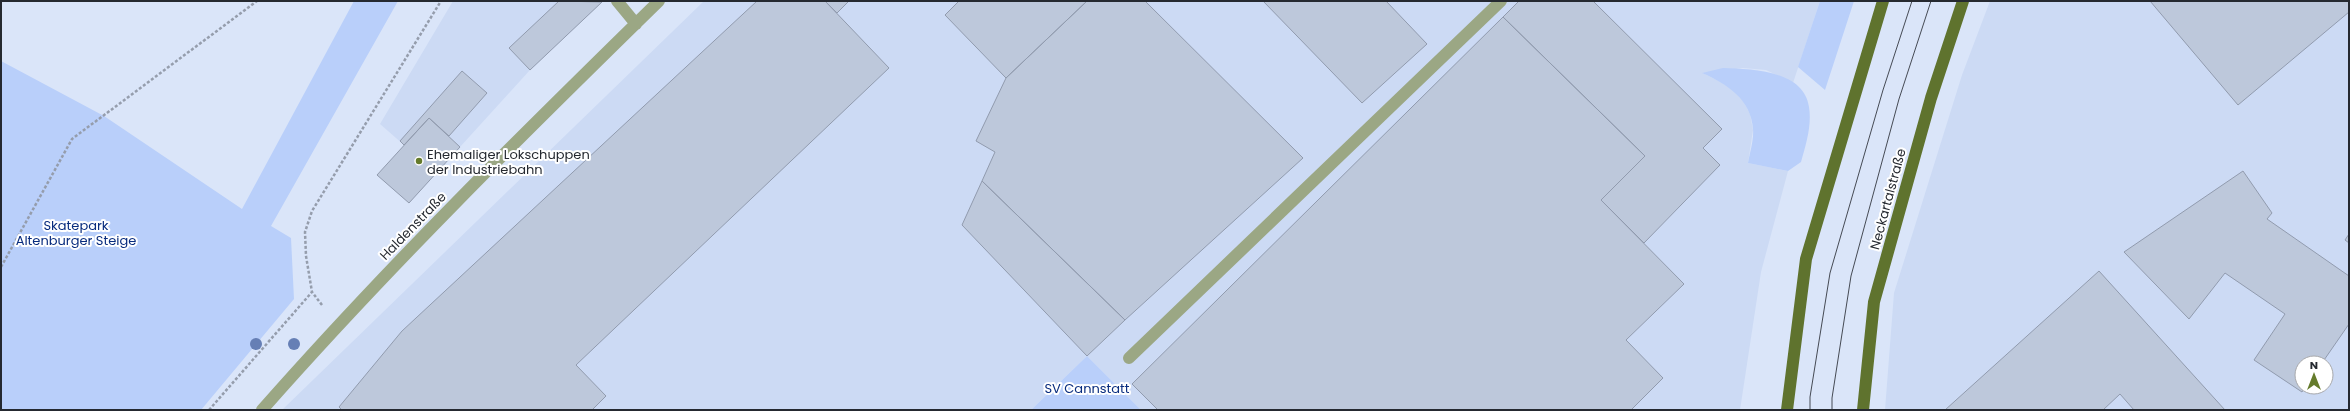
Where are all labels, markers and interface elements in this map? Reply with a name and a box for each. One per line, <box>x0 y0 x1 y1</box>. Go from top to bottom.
place label: Ehemaliger Lokschuppen der Industriebahn <box>427 145 590 179</box>
street label: Neckartalstraße <box>1865 146 1911 252</box>
marker: Ehemaliger Lokschuppen der Industriebahn <box>414 156 424 166</box>
street label: Haldenstraße <box>376 188 450 264</box>
park label: Skatepark Altenburger Steige <box>16 216 136 250</box>
north arrow <box>2294 355 2334 395</box>
text: N <box>2310 357 2318 373</box>
park label: SV Cannstatt <box>1044 379 1130 398</box>

